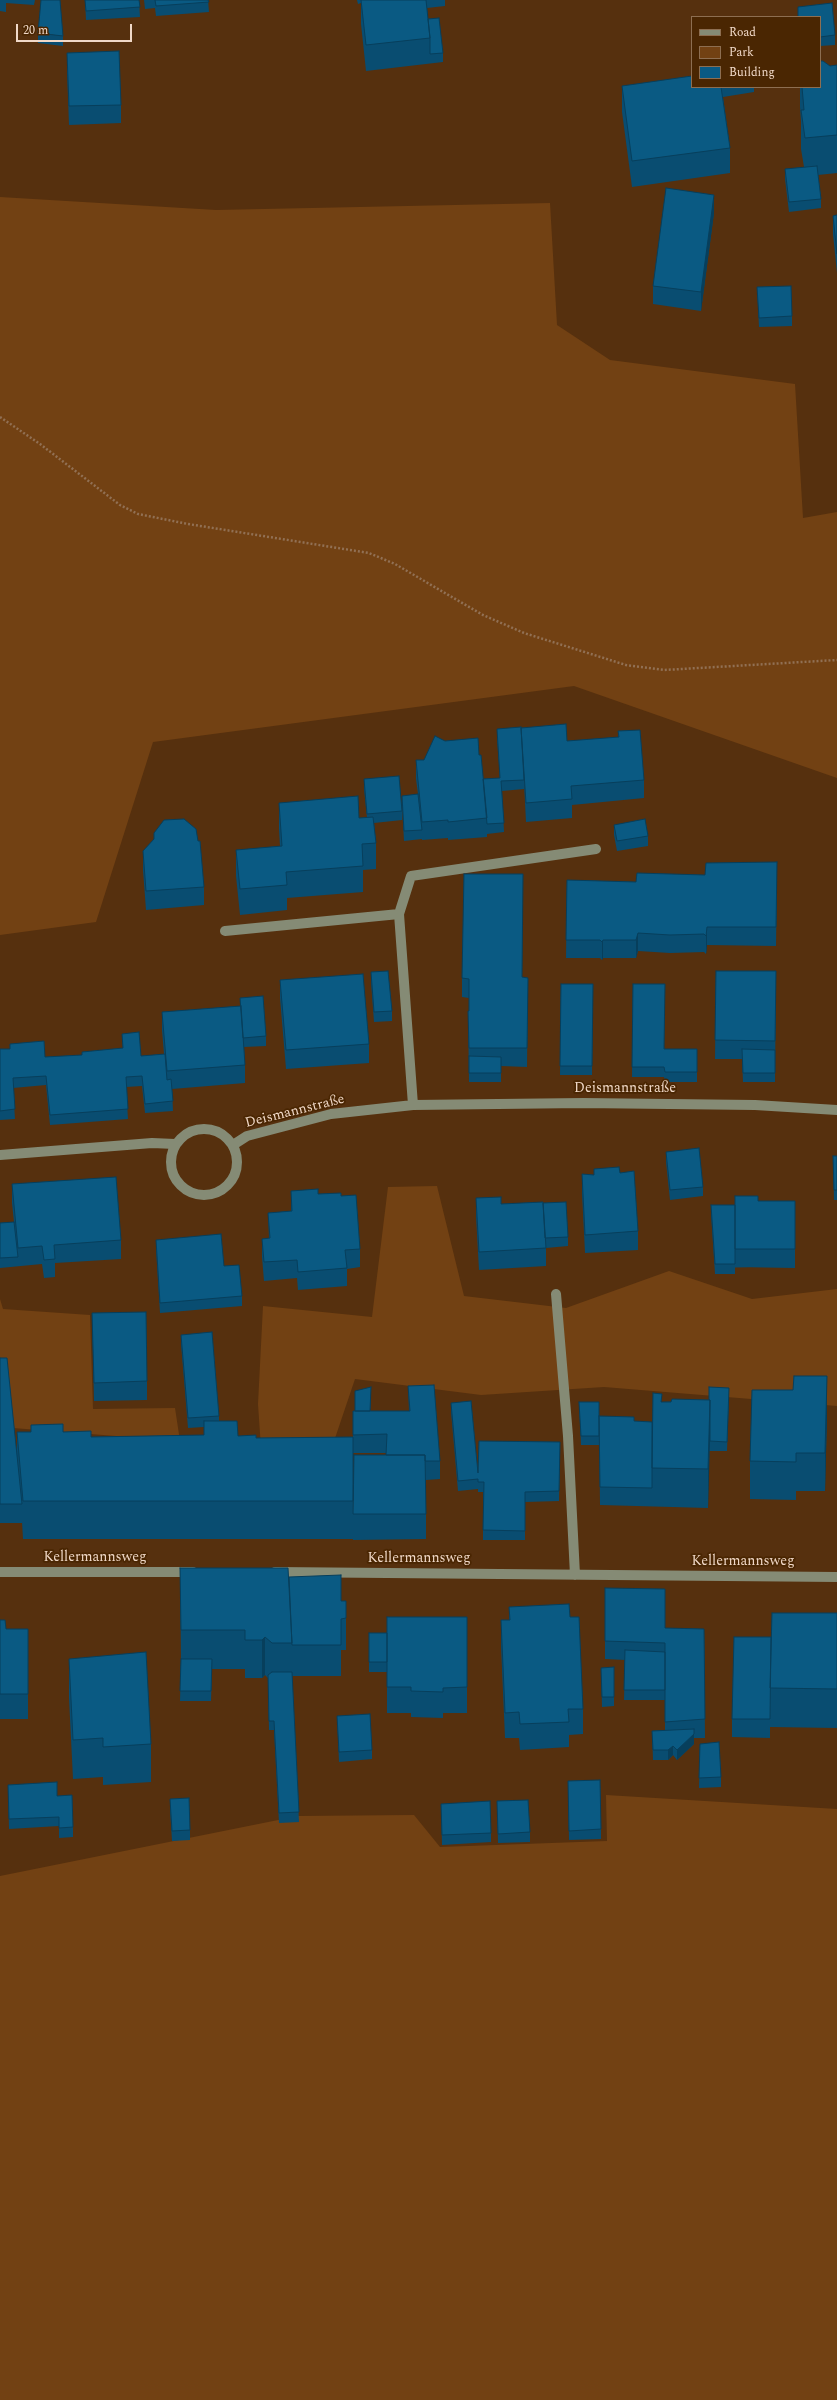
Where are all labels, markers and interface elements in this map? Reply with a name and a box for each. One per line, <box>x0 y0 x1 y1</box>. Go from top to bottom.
scale bar <box>18 16 134 42</box>
legend <box>691 16 821 88</box>
text: 20 m <box>23 21 48 40</box>
text: Road <box>729 23 756 42</box>
text: Park <box>729 43 754 62</box>
text: Building <box>729 63 775 82</box>
street label: Deismannstraße <box>574 1081 676 1097</box>
street label: Deismannstraße <box>244 1092 346 1132</box>
street label: Kellermannsweg <box>43 1550 147 1566</box>
street label: Kellermannsweg <box>367 1551 471 1567</box>
street label: Kellermannsweg <box>691 1554 795 1570</box>

